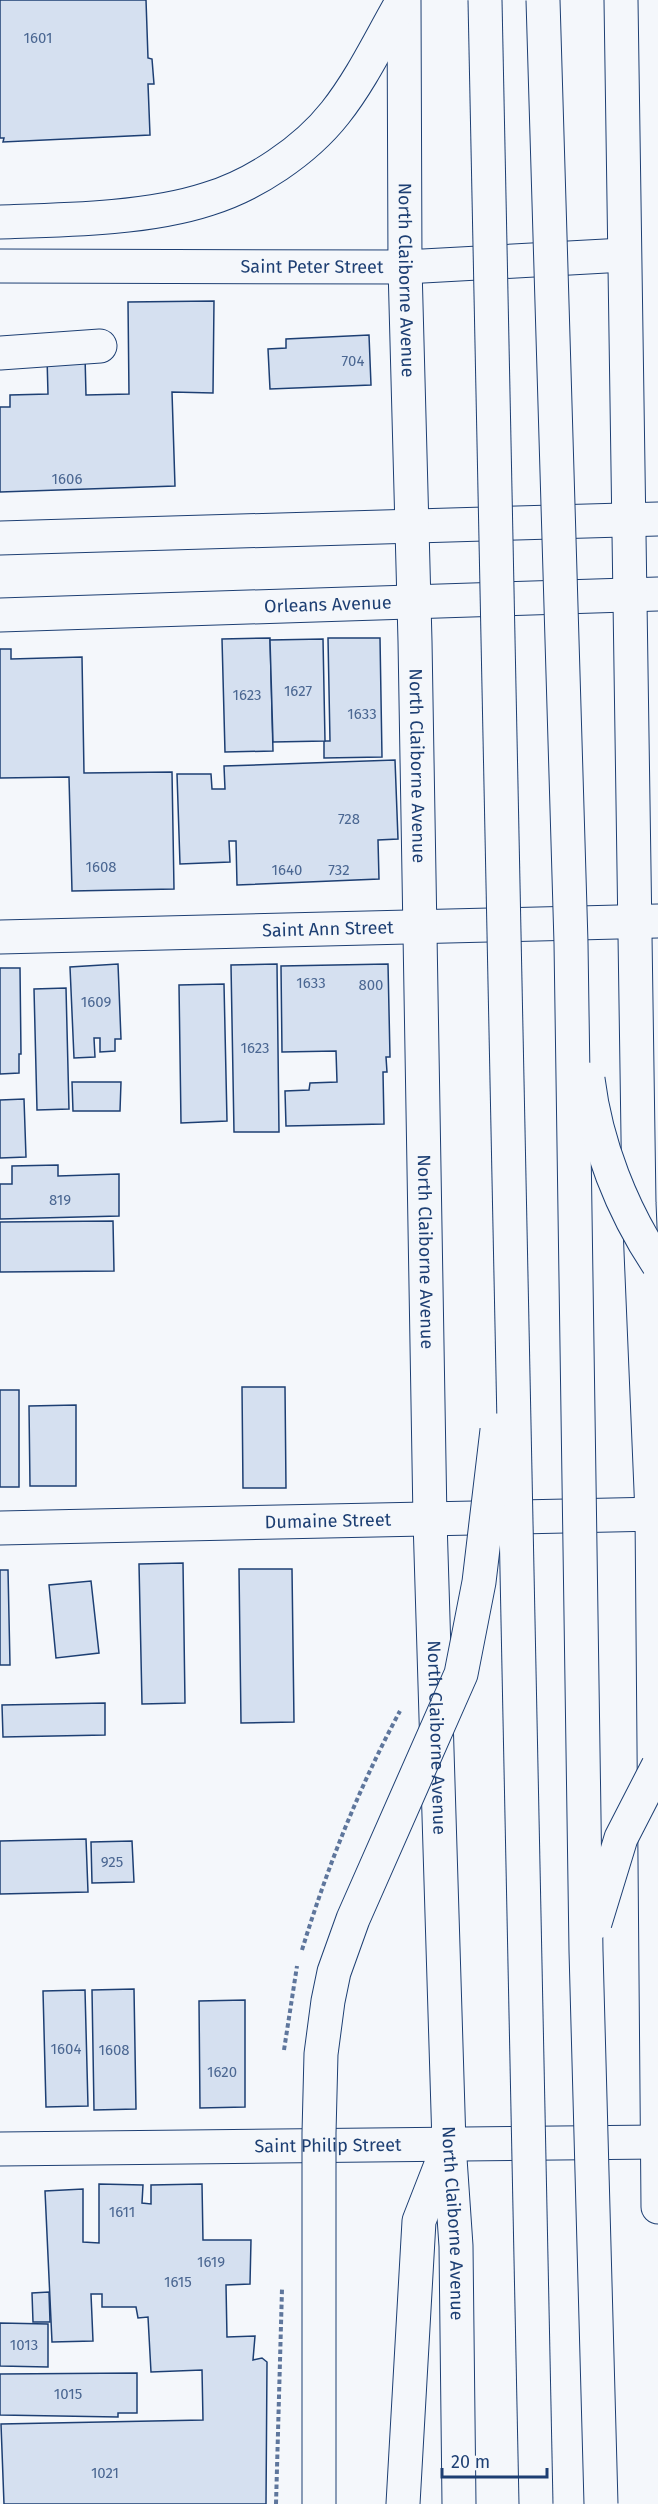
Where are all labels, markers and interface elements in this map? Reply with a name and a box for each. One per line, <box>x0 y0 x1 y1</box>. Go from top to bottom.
house number: 1601 <box>24 29 52 47</box>
street label: North Claiborne Avenue <box>394 183 419 378</box>
street label: Saint Peter Street <box>241 256 384 278</box>
house number: 704 <box>342 352 364 370</box>
house number: 1606 <box>52 470 82 488</box>
street label: Orleans Avenue <box>264 592 392 618</box>
street label: North Claiborne Avenue <box>404 668 430 863</box>
house number: 1627 <box>284 682 312 700</box>
house number: 1623 <box>232 686 262 704</box>
house number: 1633 <box>347 705 377 723</box>
house number: 728 <box>338 810 360 828</box>
house number: 1608 <box>85 858 117 876</box>
house number: 1640 <box>272 861 302 879</box>
house number: 732 <box>328 861 350 879</box>
street label: Saint Ann Street <box>262 916 394 942</box>
house number: 1633 <box>296 974 326 992</box>
house number: 800 <box>358 976 384 994</box>
house number: 1609 <box>81 993 111 1011</box>
house number: 1623 <box>240 1039 270 1057</box>
street label: North Claiborne Avenue <box>413 1154 438 1349</box>
house number: 819 <box>49 1191 71 1209</box>
street label: Dumaine Street <box>265 1509 392 1533</box>
street label: North Claiborne Avenue <box>423 1640 451 1835</box>
house number: 925 <box>101 1853 123 1871</box>
house number: 1604 <box>51 2040 81 2058</box>
house number: 1608 <box>98 2041 130 2059</box>
house number: 1620 <box>207 2063 237 2081</box>
street label: North Claiborne Avenue <box>437 2126 468 2321</box>
street label: Saint Philip Street <box>254 2134 402 2157</box>
house number: 1611 <box>109 2203 135 2221</box>
house number: 1619 <box>197 2253 225 2271</box>
house number: 1615 <box>164 2273 192 2291</box>
house number: 1013 <box>10 2336 38 2354</box>
house number: 1015 <box>54 2385 82 2403</box>
scale bar <box>442 2441 547 2479</box>
text: 20 m <box>451 2451 490 2473</box>
house number: 1021 <box>91 2464 119 2482</box>

